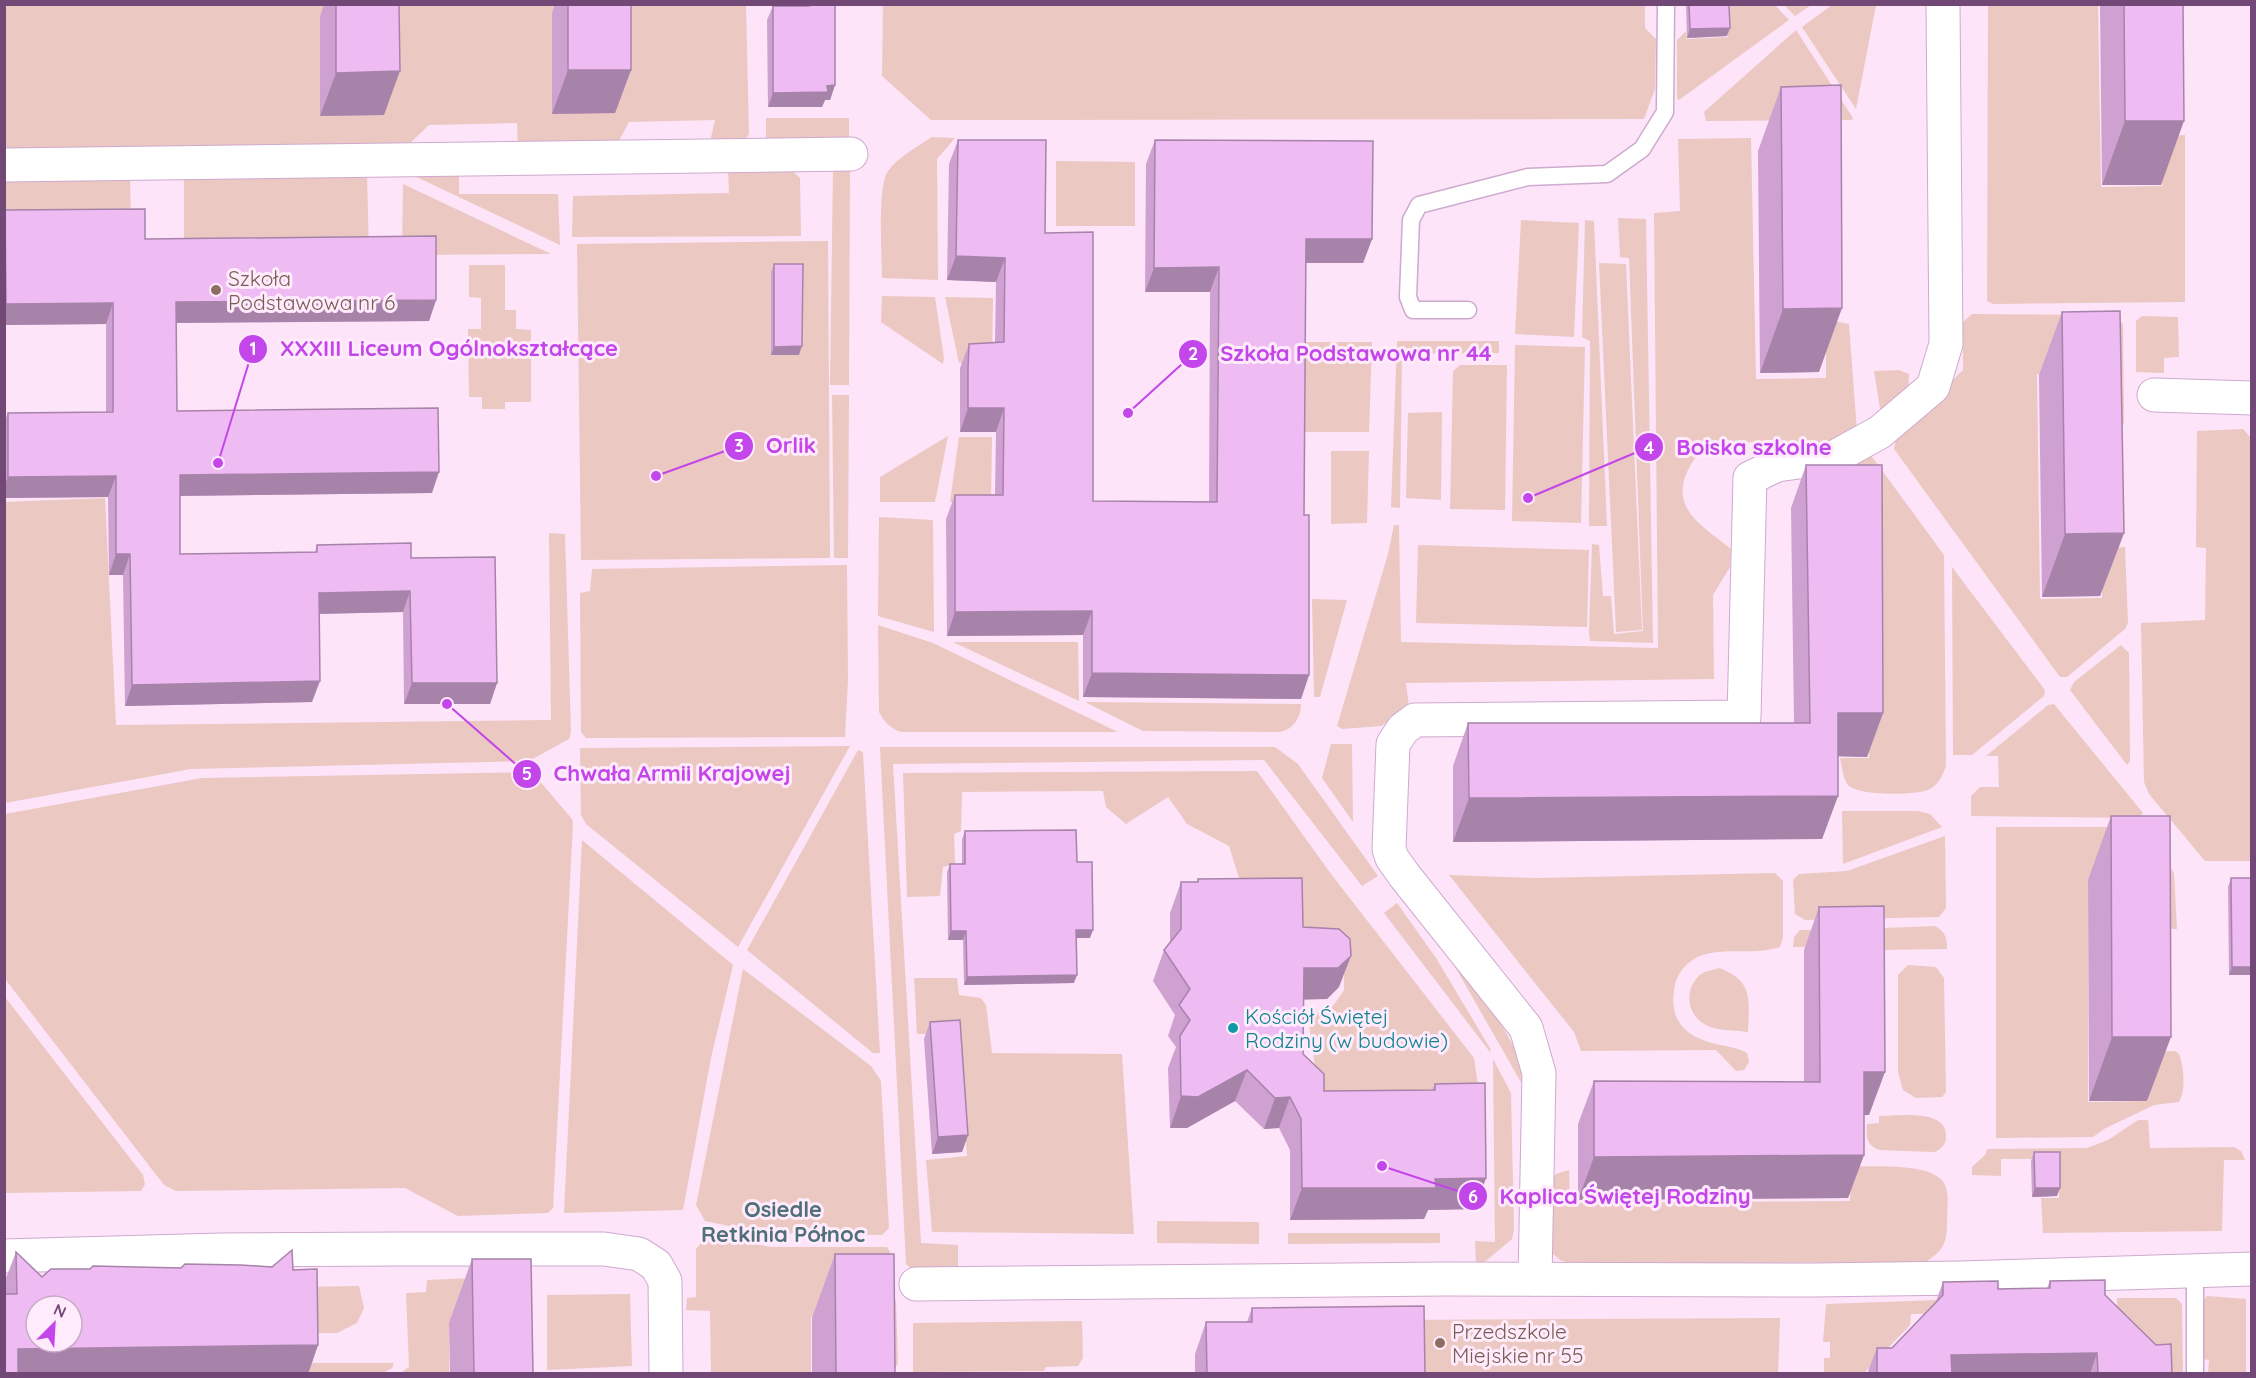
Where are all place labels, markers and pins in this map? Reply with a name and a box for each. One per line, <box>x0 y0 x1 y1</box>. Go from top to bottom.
place label: Szkoła Podstawowa nr 6 <box>228 265 395 315</box>
marker: Szkoła Podstawowa nr 6 <box>209 283 223 297</box>
callout: XXXIII Liceum Ogólnokształcące <box>238 329 630 369</box>
callout: Szkoła Podstawowa nr 44 <box>1178 334 1503 374</box>
callout: Orlik <box>724 426 828 466</box>
callout: Boiska szkolne <box>1634 427 1844 467</box>
callout: Chwała Armii Krajowej <box>512 754 803 794</box>
place label: Kościół Świętej Rodziny (w budowie) <box>1245 1003 1448 1053</box>
marker: Kościół Świętej Rodziny (w budowie) <box>1226 1021 1240 1035</box>
callout: Kaplica Świętej Rodziny <box>1458 1176 1763 1216</box>
place label: Przedszkole Miejskie nr 55 <box>1452 1318 1583 1368</box>
marker: Przedszkole Miejskie nr 55 <box>1433 1336 1447 1350</box>

